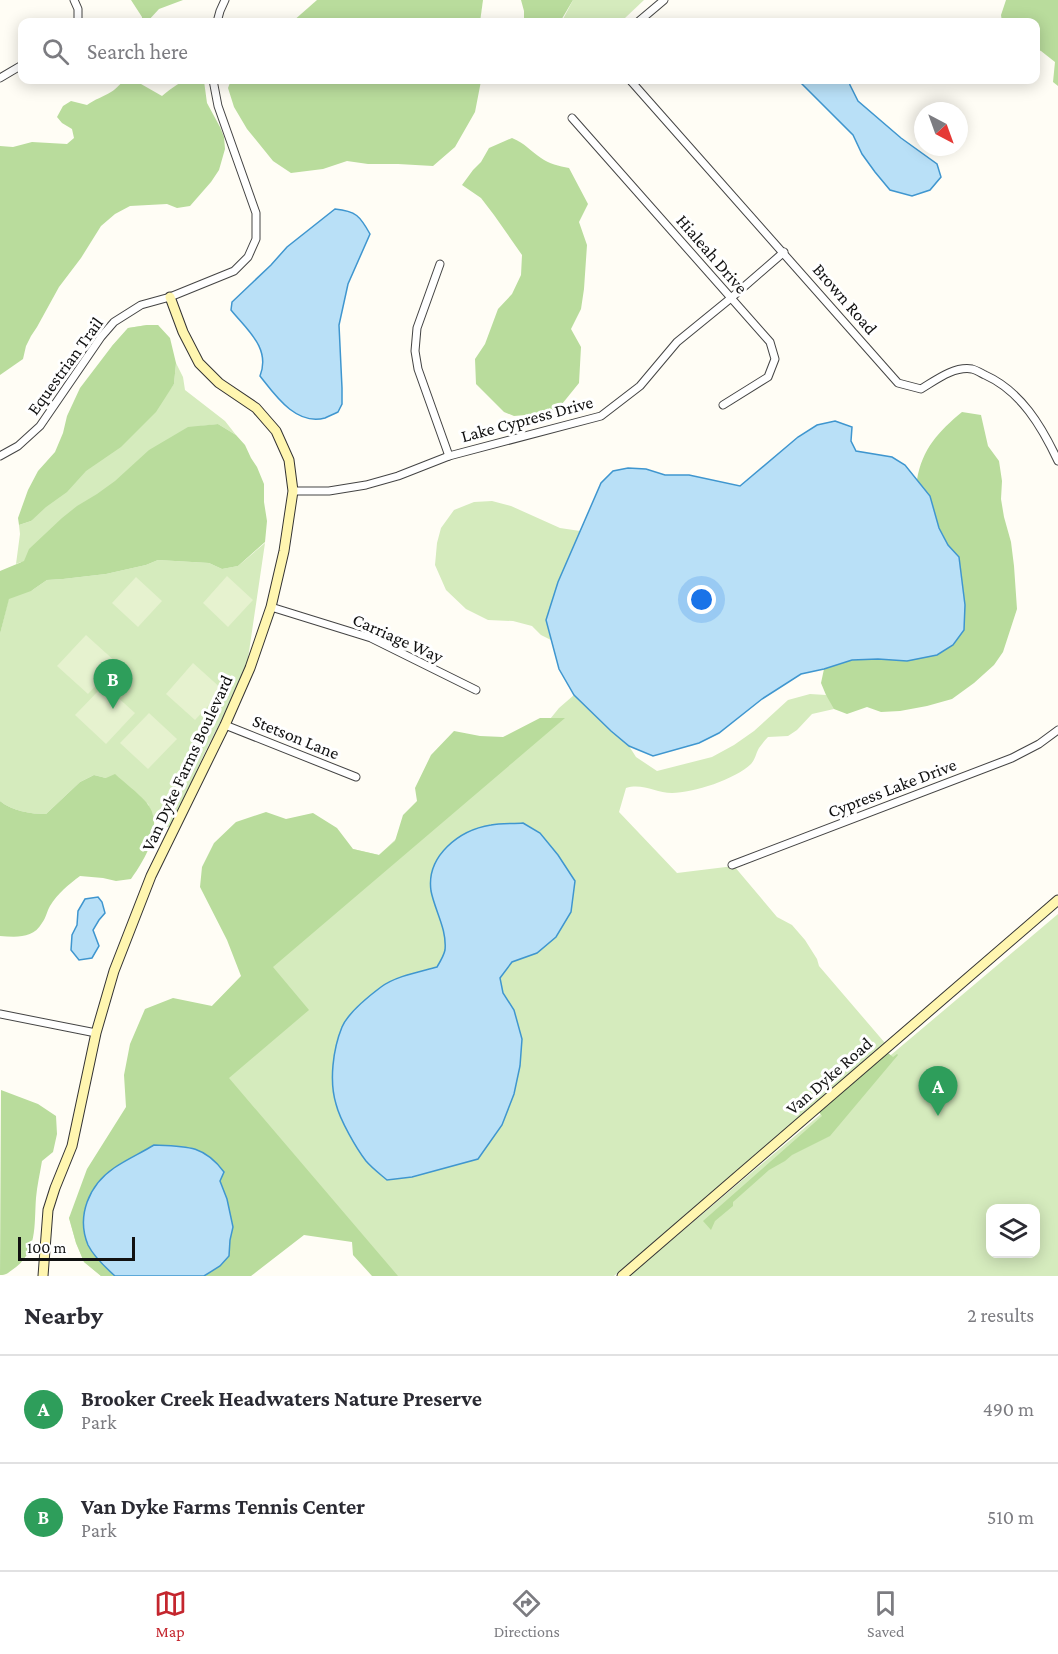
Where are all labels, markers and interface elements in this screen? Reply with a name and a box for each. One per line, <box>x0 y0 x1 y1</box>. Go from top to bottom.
search box <box>18 18 1040 84</box>
icon: search <box>39 35 72 68</box>
text: Search here <box>87 39 188 64</box>
north arrow <box>914 102 968 156</box>
street label: Hialeah Drive <box>672 210 752 298</box>
street label: Brown Road <box>809 259 882 339</box>
street label: Equestrian Trail <box>23 313 107 419</box>
street label: Lake Cypress Drive <box>459 392 595 446</box>
your location <box>687 585 716 614</box>
street label: Carriage Way <box>350 609 447 667</box>
pin: B <box>94 660 132 709</box>
street label: Van Dyke Farms Boulevard <box>137 671 237 854</box>
street label: Stetson Lane <box>250 711 342 764</box>
street label: Cypress Lake Drive <box>825 754 959 822</box>
street label: Van Dyke Road <box>782 1033 876 1119</box>
pin: A <box>918 1066 958 1116</box>
map controls <box>986 1204 1040 1258</box>
button: layers <box>986 1204 1040 1258</box>
scale bar <box>18 1234 135 1262</box>
text: 100 m <box>27 1239 66 1256</box>
text: Nearby <box>24 1301 103 1330</box>
text: 2 results <box>967 1304 1034 1326</box>
text: Brooker Creek Headwaters Nature Preserve <box>81 1386 482 1411</box>
text: A <box>38 1398 49 1420</box>
text: 490 m <box>983 1398 1034 1420</box>
text: Park <box>81 1411 117 1433</box>
text: Van Dyke Farms Tennis Center <box>81 1494 365 1519</box>
text: B <box>38 1506 49 1528</box>
text: 510 m <box>987 1506 1034 1528</box>
text: Park <box>81 1519 117 1541</box>
tab: Map <box>154 1587 187 1640</box>
tab: Directions <box>494 1587 560 1640</box>
tab: Saved <box>867 1587 904 1640</box>

